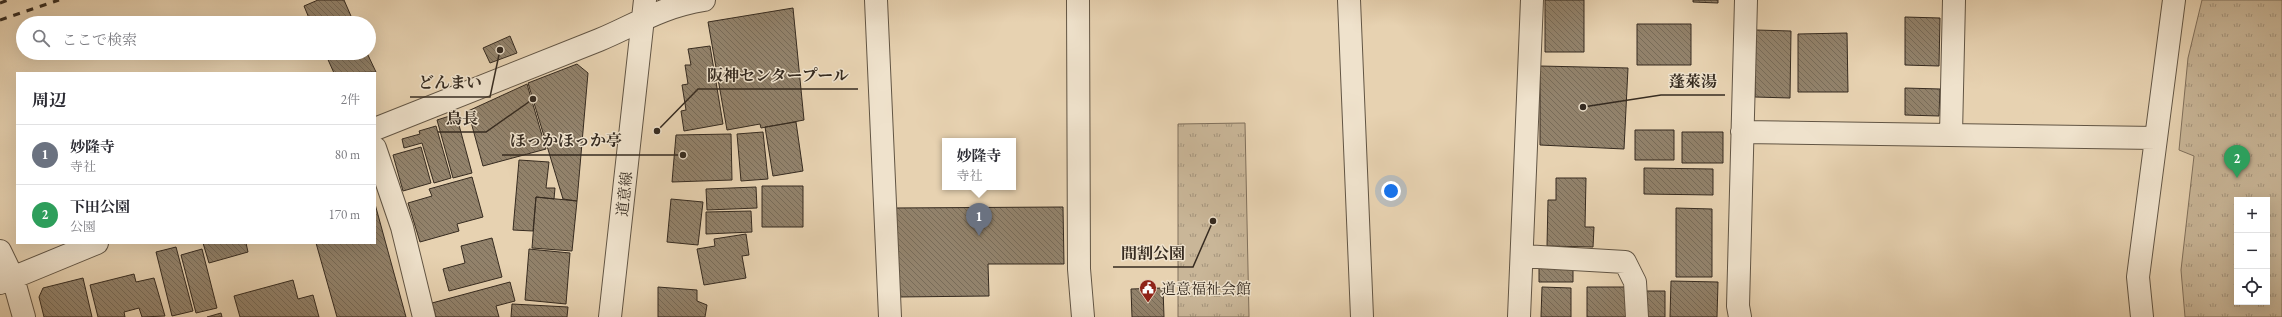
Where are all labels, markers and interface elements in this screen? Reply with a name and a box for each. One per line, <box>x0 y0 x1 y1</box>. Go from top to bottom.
search box <box>16 16 376 60</box>
icon: search <box>30 27 52 49</box>
text: ここで検索 <box>62 30 137 49</box>
callout: 阪神センタープール <box>698 61 858 89</box>
text: 阪神センタープール <box>707 65 849 86</box>
callout: 蓬萊湯 <box>1661 67 1725 95</box>
callout: どんまい <box>410 69 490 97</box>
text: 蓬萊湯 <box>1669 71 1717 92</box>
text: どんまい <box>418 72 482 93</box>
text: 周辺 <box>32 89 66 111</box>
text: 2件 <box>341 91 360 108</box>
callout: 鳥長 <box>438 104 486 132</box>
text: 鳥長 <box>446 108 478 129</box>
callout: ほっかほっか亭 <box>502 127 630 155</box>
text: ほっかほっか亭 <box>510 130 622 151</box>
text: 妙隆寺 <box>70 137 115 156</box>
popup <box>942 138 1016 190</box>
pin: 2 <box>2224 145 2250 178</box>
text: 1 <box>42 146 48 163</box>
text: 80 m <box>335 146 360 163</box>
text: 妙隆寺 <box>956 146 1002 165</box>
text: 寺社 <box>70 158 96 175</box>
text: 寺社 <box>956 167 983 184</box>
street label: 道意線 <box>612 171 636 217</box>
your location <box>1381 181 1401 201</box>
text: 下田公園 <box>70 197 130 216</box>
map controls <box>2234 197 2270 305</box>
button: + <box>2234 197 2270 233</box>
pin: 1 <box>966 203 992 236</box>
text: 2 <box>42 206 48 223</box>
text: 170 m <box>329 206 360 223</box>
text: 公園 <box>70 218 96 235</box>
button: − <box>2234 233 2270 269</box>
callout: 間割公園 <box>1113 239 1193 267</box>
text: 間割公園 <box>1121 243 1185 264</box>
button: locate <box>2234 269 2270 305</box>
public building icon: 道意福祉会館 <box>1138 278 1158 303</box>
place label: 道意福祉会館 <box>1161 279 1251 298</box>

